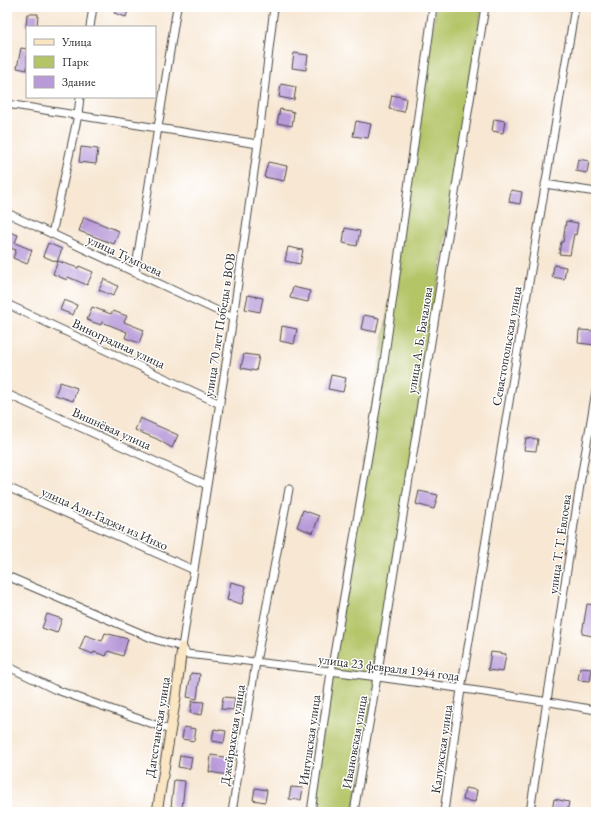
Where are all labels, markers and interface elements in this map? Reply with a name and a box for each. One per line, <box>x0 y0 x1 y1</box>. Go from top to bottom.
legend <box>26 26 156 98</box>
text: Улица <box>61 34 92 50</box>
text: Парк <box>62 54 89 70</box>
text: Здание <box>62 74 96 90</box>
street label: улица Тумгоева <box>84 231 166 281</box>
street label: улица 70 лет Победы в ВОВ <box>200 252 239 398</box>
street label: Севастопольская улица <box>488 284 526 407</box>
street label: улица А. Б. Бачалова <box>403 285 436 395</box>
street label: Виноградная улица <box>70 314 169 373</box>
street label: Вишнёвая улица <box>70 403 155 454</box>
street label: улица Али-Гаджи из Инхо <box>39 483 171 554</box>
street label: улица Т. Т. Евлоева <box>544 492 575 595</box>
street label: улица 23 февраля 1944 года <box>317 650 461 685</box>
street label: Дагестанская улица <box>141 675 174 779</box>
street label: Джейрахская улица <box>216 683 249 787</box>
street label: Ингушская улица <box>295 693 324 787</box>
street label: Ивановская улица <box>338 693 371 790</box>
street label: Калужская улица <box>427 703 456 795</box>

